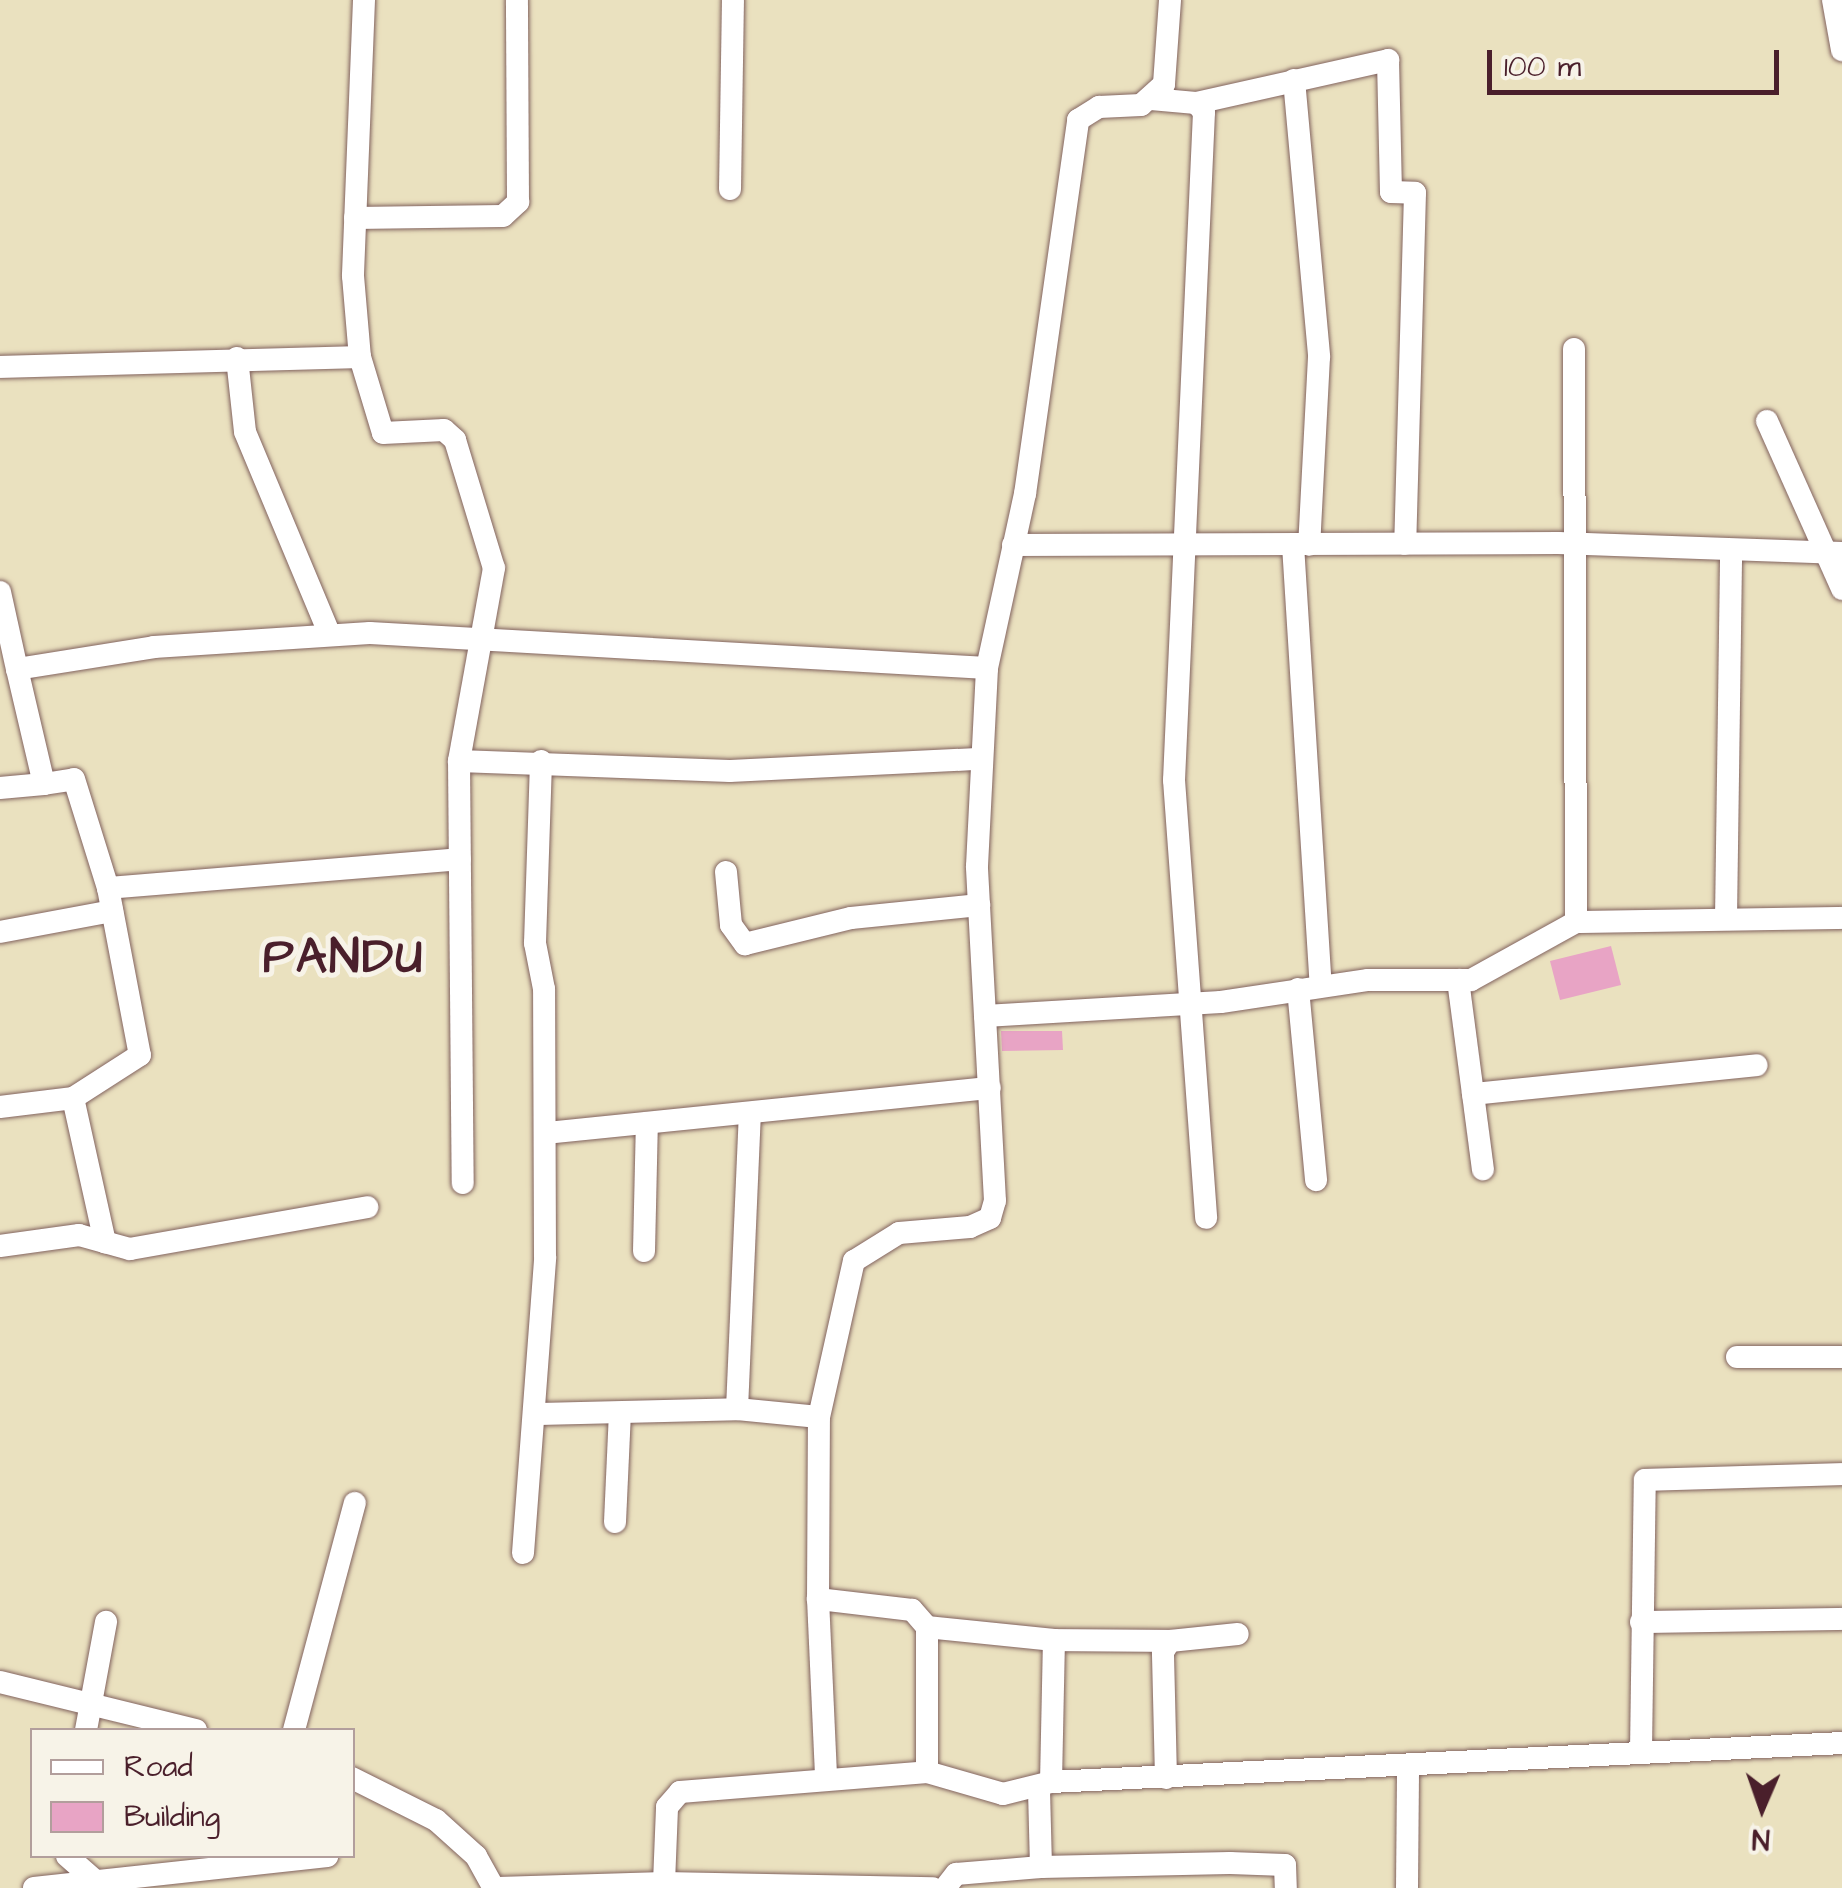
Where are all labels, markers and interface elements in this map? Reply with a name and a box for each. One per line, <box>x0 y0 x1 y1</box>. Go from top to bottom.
scale bar <box>1492 30 1784 92</box>
text: 100 m <box>1504 46 1581 88</box>
district label: PANDU <box>263 930 425 988</box>
legend <box>30 1728 355 1858</box>
text: Road <box>124 1746 193 1788</box>
north arrow <box>1712 1758 1812 1858</box>
text: Building <box>124 1796 220 1838</box>
text: N <box>1751 1819 1770 1858</box>

